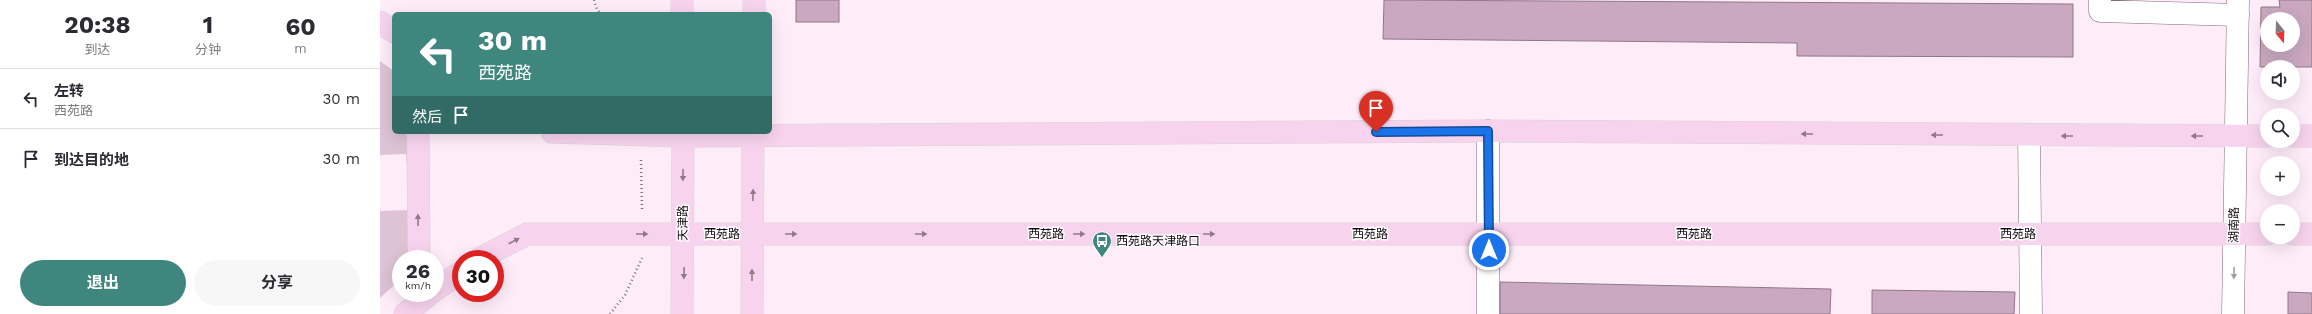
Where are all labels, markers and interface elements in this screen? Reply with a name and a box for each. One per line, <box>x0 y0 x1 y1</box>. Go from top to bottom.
text: 20:38 <box>64 11 131 39</box>
text: 1 <box>203 11 213 39</box>
north arrow <box>2260 12 2300 52</box>
map controls <box>2260 12 2300 244</box>
text: 60 <box>285 13 316 41</box>
text: 30 m <box>478 24 547 57</box>
icon: left <box>412 28 464 80</box>
text: m <box>294 41 307 56</box>
text: 到达 <box>85 42 111 57</box>
text: 分钟 <box>195 42 221 57</box>
button: sound <box>2260 60 2300 100</box>
text: 西苑路 <box>478 62 532 83</box>
text: 左转 <box>54 82 84 100</box>
icon: left <box>20 88 42 110</box>
text: 30 m <box>323 90 360 108</box>
pin <box>1359 91 1393 132</box>
icon: arrive <box>1365 97 1387 119</box>
text: 西苑路 <box>54 103 93 118</box>
icon: arrive <box>450 104 472 126</box>
text: 然后 <box>412 108 442 126</box>
button: search <box>2260 108 2300 148</box>
one-way arrow <box>1800 131 1813 137</box>
one-way arrow <box>1930 132 1943 138</box>
one-way arrow <box>2060 133 2073 139</box>
one-way arrow <box>2190 133 2203 139</box>
icon: arrive <box>20 148 42 170</box>
text: 30 m <box>323 150 360 168</box>
text: 到达目的地 <box>54 151 129 169</box>
button: + <box>2260 156 2300 196</box>
one-way arrow <box>680 169 686 182</box>
one-way arrow <box>749 189 756 201</box>
button: − <box>2260 204 2300 244</box>
street label: 天津路 <box>676 205 690 241</box>
street label: 湖南路 <box>2227 207 2241 243</box>
one-way arrow <box>415 214 422 226</box>
street label: 西苑路 <box>704 227 740 241</box>
street label: 西苑路 <box>1028 227 1064 241</box>
street label: 西苑路 <box>1352 227 1388 241</box>
street label: 西苑路 <box>1676 227 1712 241</box>
street label: 西苑路 <box>2000 227 2036 241</box>
position arrow <box>1468 229 1510 271</box>
bus stop icon: 西苑路天津路口 <box>1091 230 1113 258</box>
one-way arrow <box>636 231 649 237</box>
one-way arrow <box>785 231 798 237</box>
one-way arrow <box>915 231 928 237</box>
one-way arrow <box>1073 231 1086 237</box>
one-way arrow <box>1203 231 1216 237</box>
place label: 西苑路天津路口 <box>1116 234 1200 248</box>
one-way arrow <box>508 238 520 244</box>
speed limit sign: 30 <box>452 250 504 302</box>
text: 26 <box>406 259 430 283</box>
button: 退出 <box>20 260 186 306</box>
button: 分享 <box>194 260 360 306</box>
one-way arrow <box>680 267 687 279</box>
one-way arrow <box>2231 267 2237 280</box>
one-way arrow <box>749 268 755 281</box>
text: km/h <box>405 280 431 291</box>

